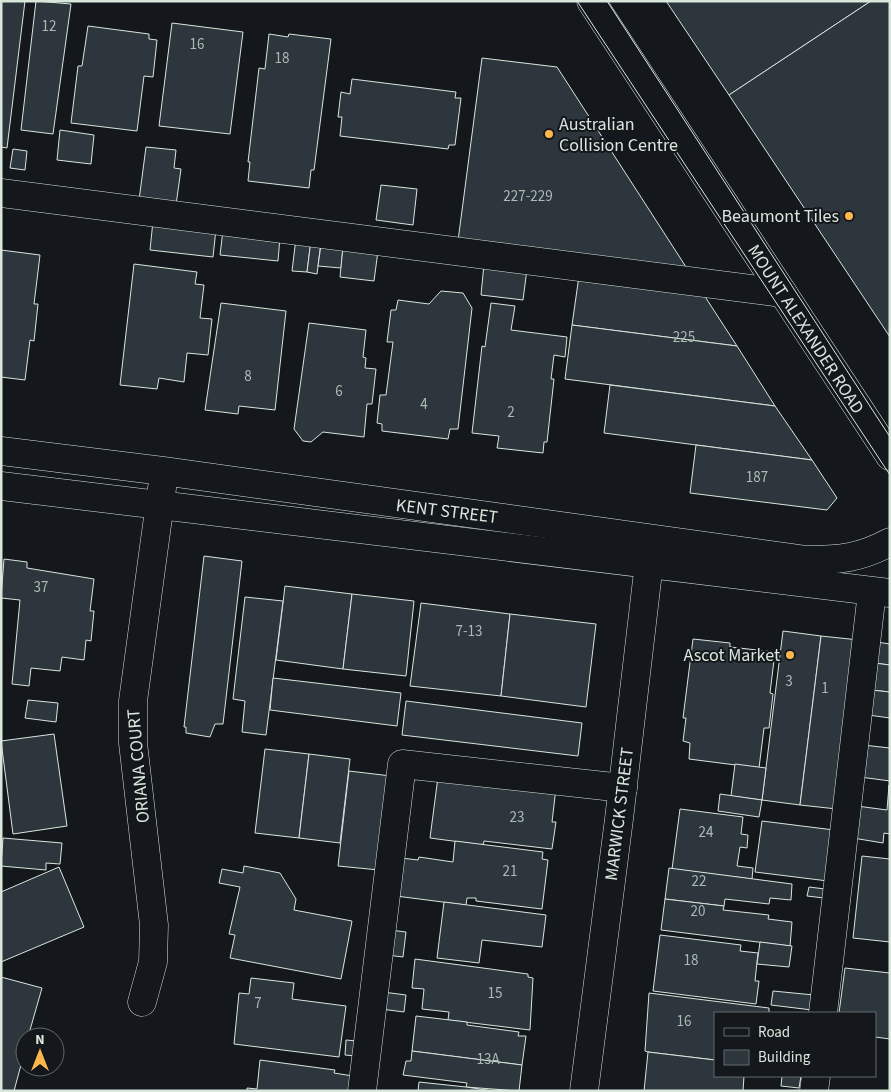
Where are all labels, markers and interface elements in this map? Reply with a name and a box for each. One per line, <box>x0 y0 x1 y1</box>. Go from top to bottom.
house number: 12 <box>42 16 56 37</box>
house number: 16 <box>190 34 204 55</box>
house number: 18 <box>275 48 289 69</box>
place label: Australian Collision Centre <box>559 112 678 158</box>
marker: Australian Collision Centre <box>543 128 555 140</box>
house number: 227-229 <box>503 186 553 207</box>
place label: Beaumont Tiles <box>722 204 839 229</box>
marker: Beaumont Tiles <box>843 210 855 222</box>
street label: MOUNT ALEXANDER ROAD <box>741 240 870 419</box>
house number: 225 <box>673 327 695 348</box>
house number: 8 <box>244 366 252 387</box>
house number: 6 <box>335 381 343 402</box>
house number: 4 <box>420 394 428 415</box>
house number: 2 <box>507 402 515 423</box>
house number: 187 <box>746 467 768 488</box>
street label: KENT STREET <box>395 493 500 530</box>
house number: 37 <box>34 577 48 598</box>
house number: 7-13 <box>455 621 483 642</box>
place label: Ascot Market <box>684 643 780 668</box>
marker: Ascot Market <box>784 649 796 661</box>
house number: 3 <box>785 671 793 692</box>
house number: 1 <box>821 678 829 699</box>
street label: ORIANA COURT <box>121 707 156 824</box>
street label: MARWICK STREET <box>599 746 640 882</box>
house number: 23 <box>510 807 524 828</box>
house number: 24 <box>699 822 714 843</box>
house number: 21 <box>503 861 517 882</box>
house number: 22 <box>692 871 706 892</box>
house number: 20 <box>691 901 705 922</box>
house number: 18 <box>684 950 698 971</box>
house number: 15 <box>488 983 502 1004</box>
house number: 7 <box>254 993 262 1014</box>
house number: 16 <box>677 1011 691 1032</box>
legend <box>714 1012 876 1077</box>
text: Road <box>758 1022 790 1043</box>
north arrow <box>15 1027 65 1077</box>
text: N <box>35 1030 45 1050</box>
text: Building <box>758 1047 811 1068</box>
house number: 13A <box>476 1049 500 1070</box>

